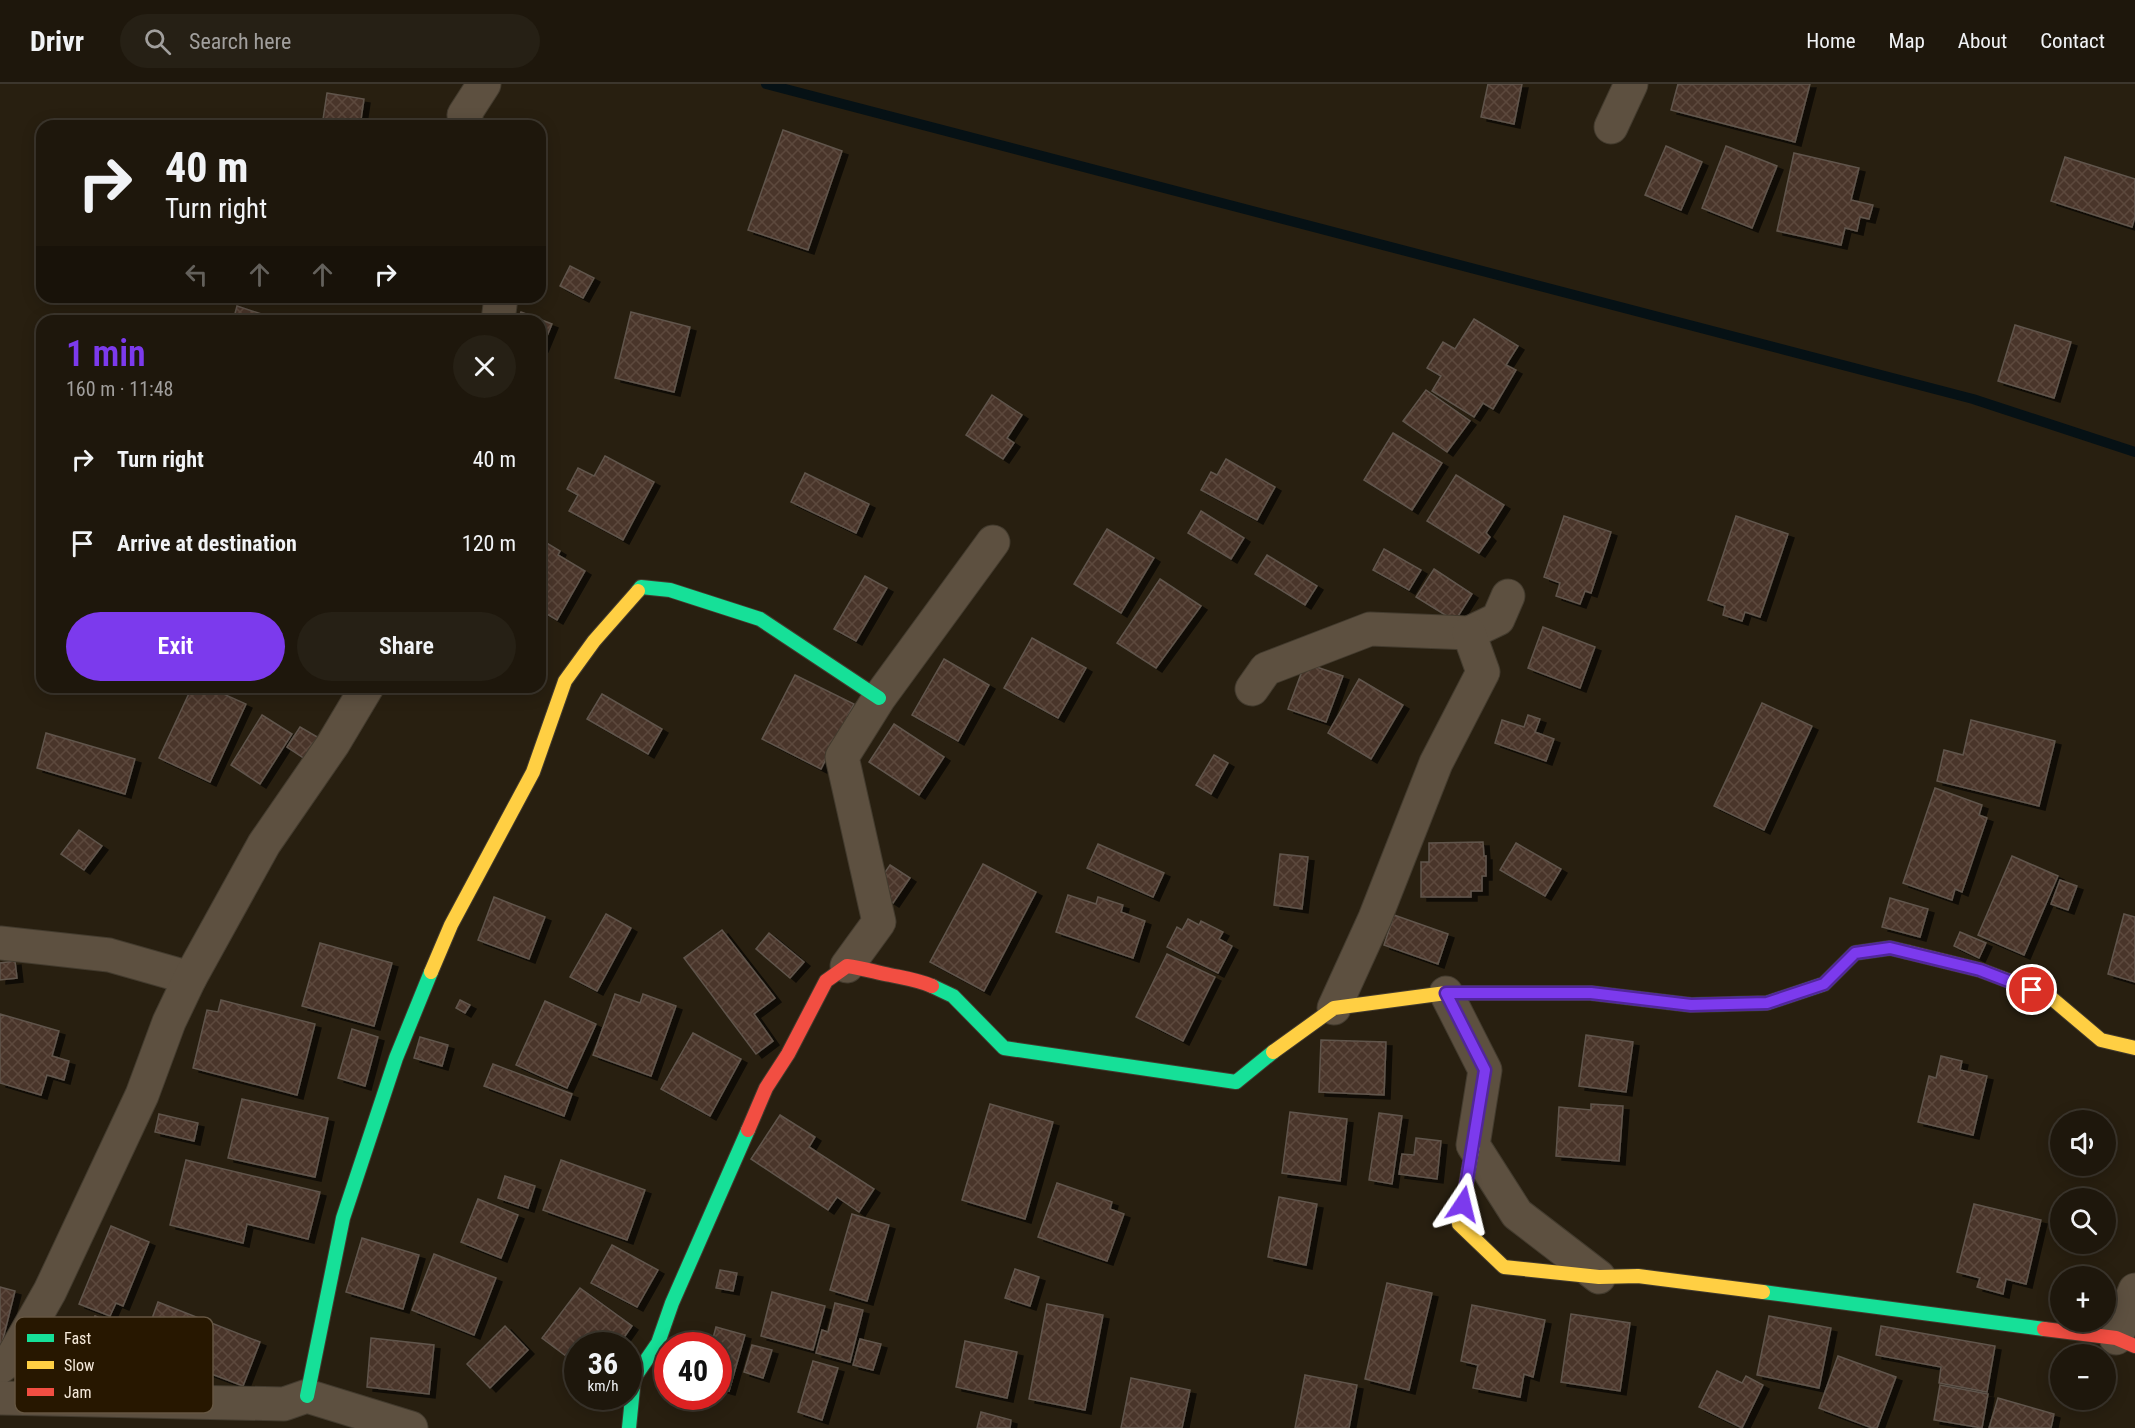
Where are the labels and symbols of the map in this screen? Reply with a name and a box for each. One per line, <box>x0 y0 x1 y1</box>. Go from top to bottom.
pin <box>2006 964 2057 1015</box>
position arrow <box>1431 1172 1495 1236</box>
legend <box>15 1317 213 1413</box>
text: Fast <box>64 1329 91 1348</box>
speed limit sign: 40 <box>654 1332 732 1410</box>
text: Slow <box>64 1356 94 1375</box>
text: Jam <box>64 1383 91 1402</box>

